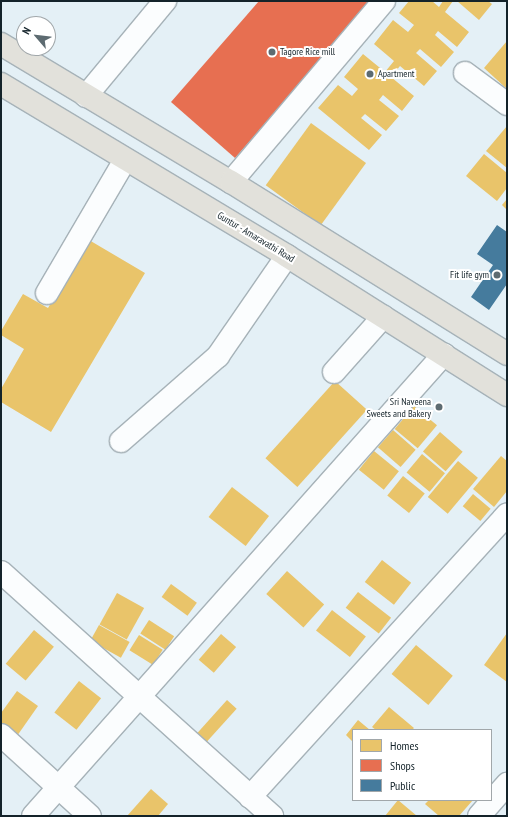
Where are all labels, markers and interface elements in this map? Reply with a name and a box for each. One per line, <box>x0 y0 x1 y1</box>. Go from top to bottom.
north arrow <box>16 16 56 56</box>
text: N <box>19 25 34 37</box>
place label: Tagore Rice mill <box>280 46 335 58</box>
marker: Tagore Rice mill <box>267 47 277 57</box>
place label: Apartment <box>378 68 415 80</box>
marker: Apartment <box>365 69 375 79</box>
street label: Guntur - Amaravathi Road <box>215 209 297 265</box>
place label: Fit life gym <box>450 269 489 281</box>
marker: Fit life gym <box>492 270 502 280</box>
place label: Sri Naveena Sweets and Bakery <box>367 395 431 418</box>
marker: Sri Naveena Sweets and Bakery <box>434 402 444 412</box>
legend <box>352 729 492 801</box>
text: Homes <box>390 738 418 753</box>
text: Shops <box>390 758 415 773</box>
text: Public <box>390 778 415 793</box>

